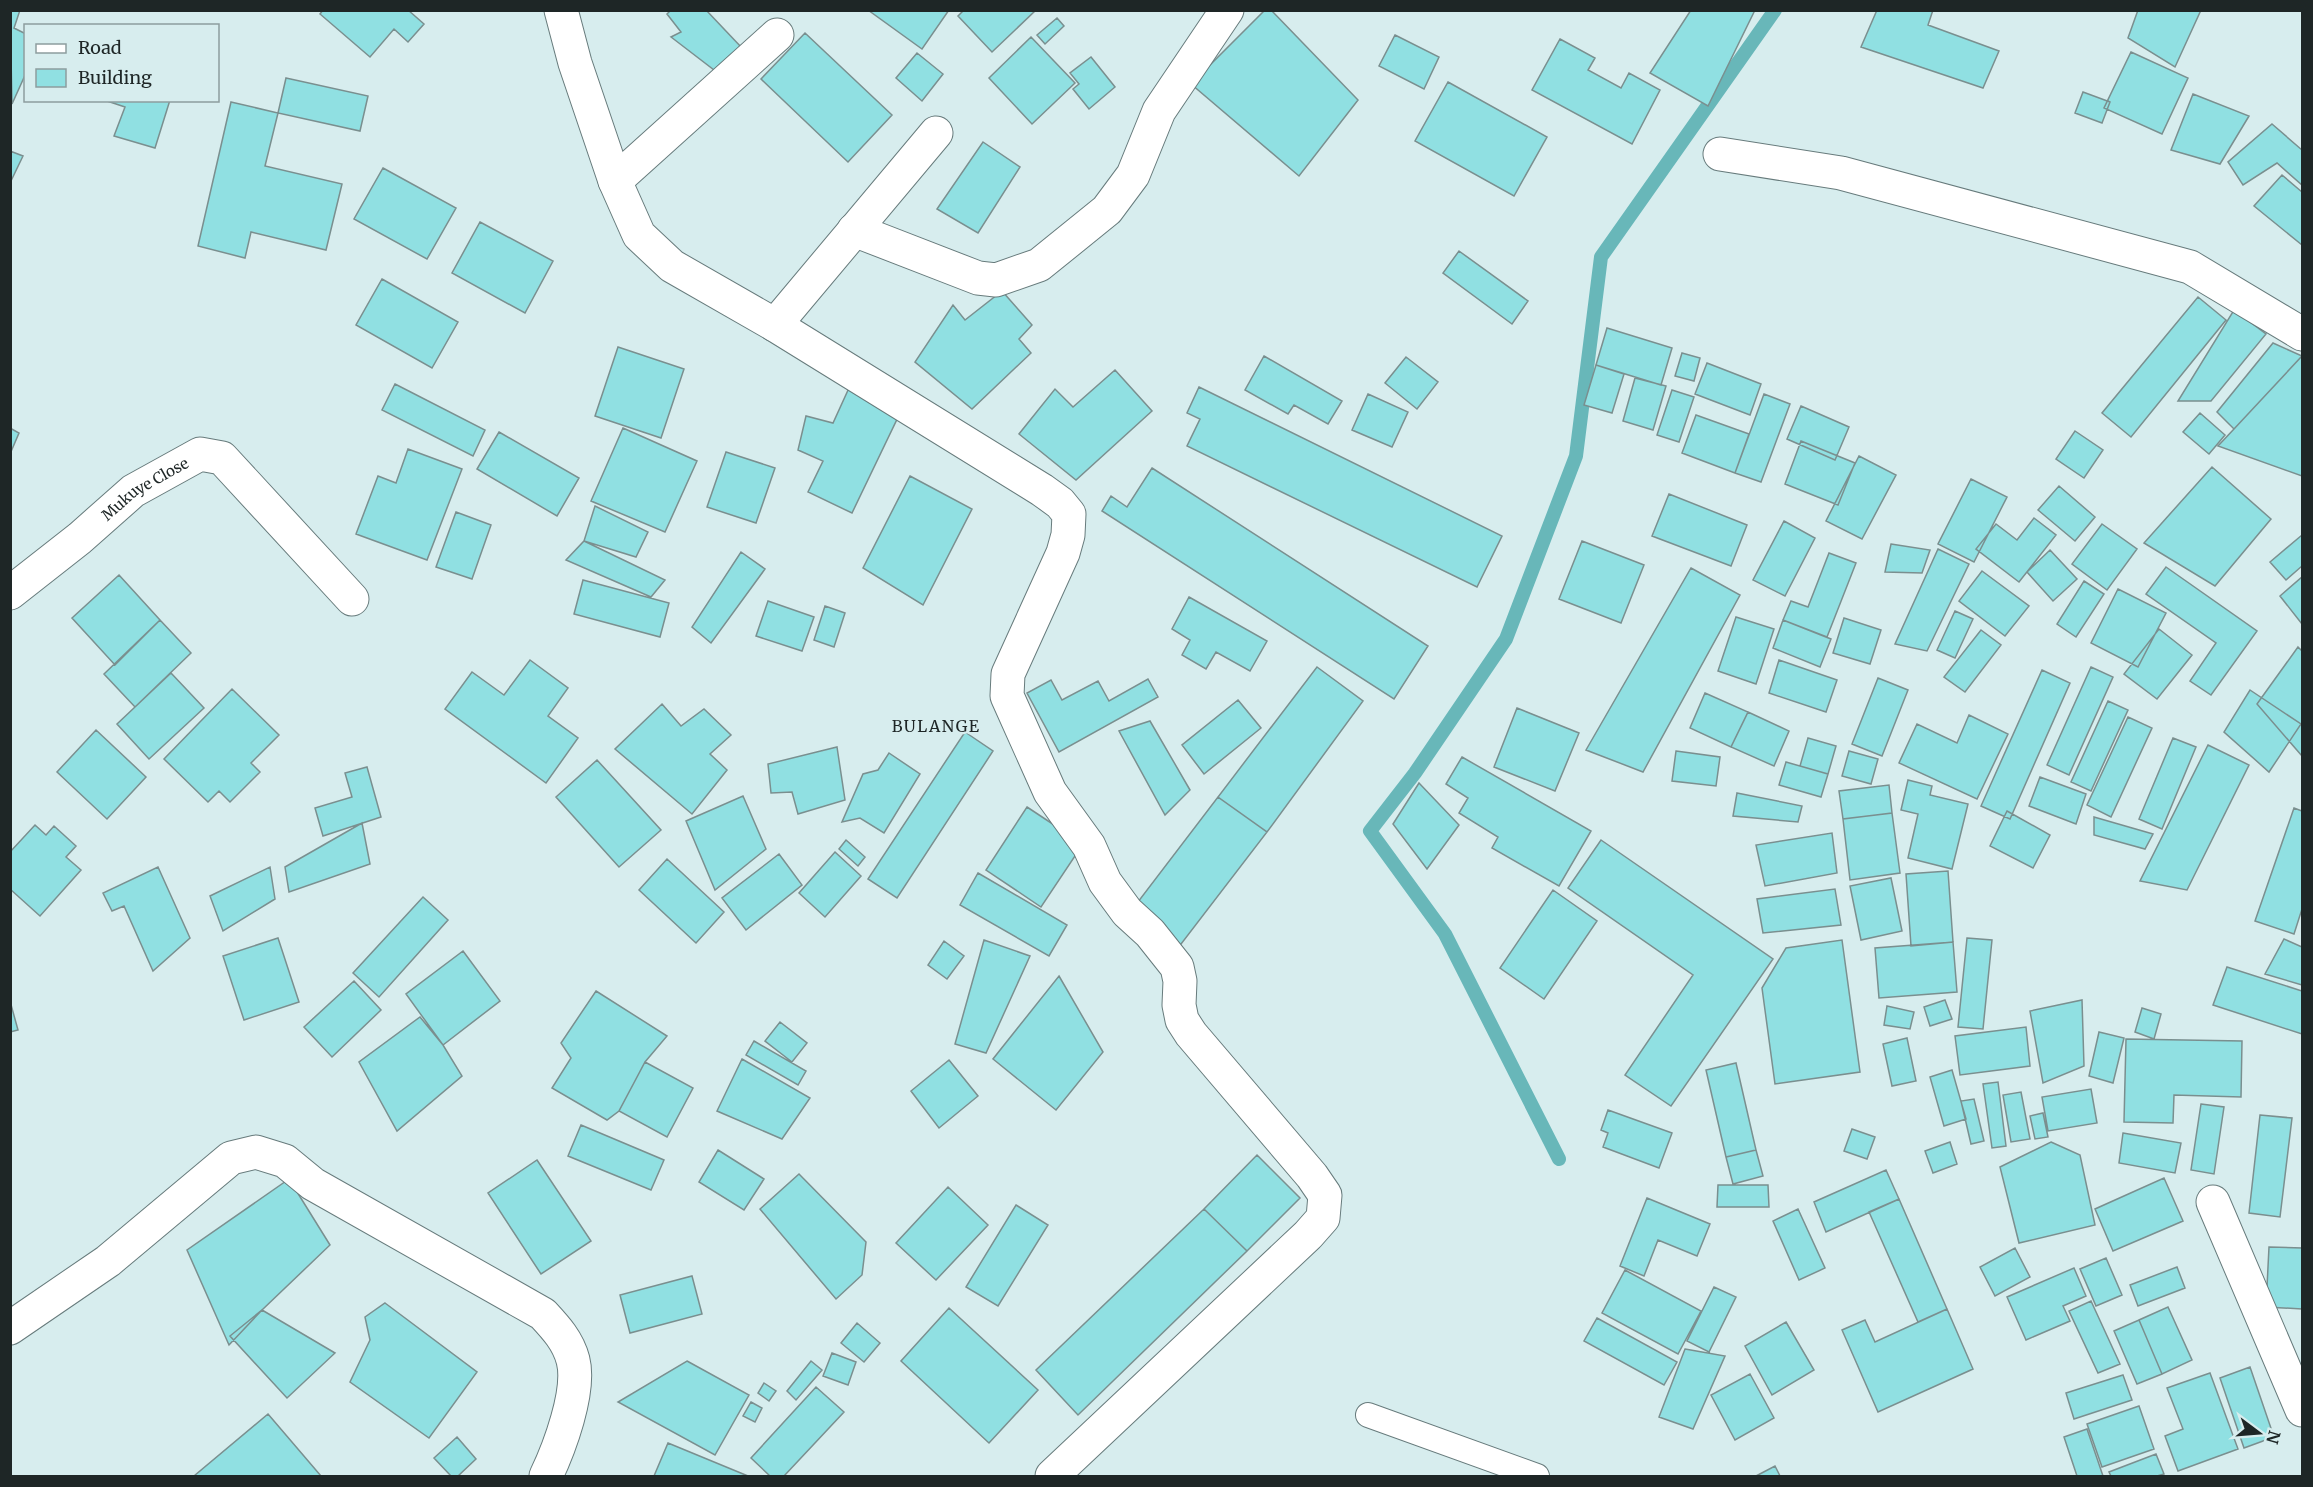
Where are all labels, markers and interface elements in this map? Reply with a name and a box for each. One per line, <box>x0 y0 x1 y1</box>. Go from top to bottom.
legend <box>24 24 219 102</box>
text: Road <box>78 36 122 59</box>
text: Building <box>78 66 152 89</box>
street label: Mukuye Close <box>97 453 192 524</box>
district label: BULANGE <box>892 716 980 736</box>
north arrow <box>2229 1403 2289 1463</box>
text: N <box>2262 1428 2285 1446</box>

